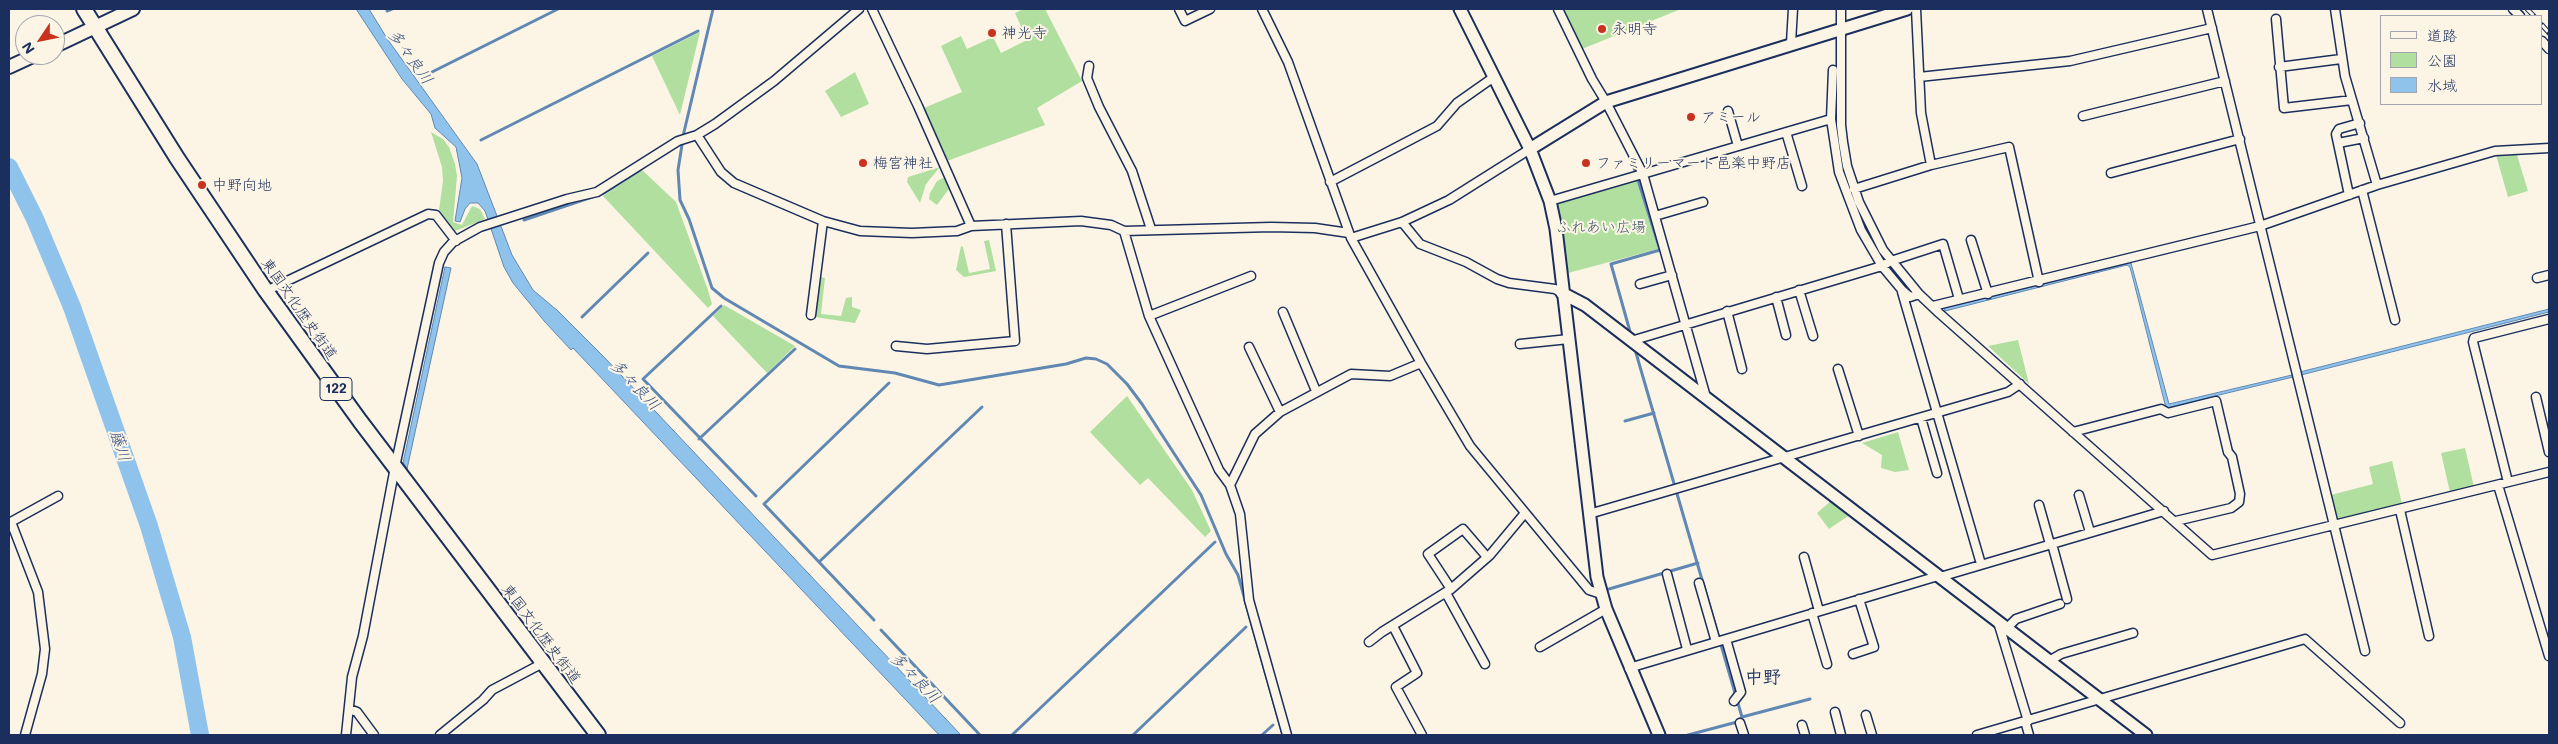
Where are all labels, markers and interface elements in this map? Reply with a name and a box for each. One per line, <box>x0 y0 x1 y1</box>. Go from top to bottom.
north arrow <box>15 15 65 65</box>
legend <box>2380 15 2543 105</box>
place label: 永明寺 <box>1612 20 1657 38</box>
marker: 永明寺 <box>1596 23 1608 35</box>
place label: 神光寺 <box>1002 24 1047 42</box>
water label: 多々良川 <box>383 25 437 89</box>
text: 道路 <box>2427 25 2457 45</box>
marker: 神光寺 <box>986 27 998 39</box>
text: N <box>17 38 39 58</box>
text: 公園 <box>2427 50 2457 70</box>
text: 水域 <box>2427 75 2457 95</box>
place label: アミール <box>1701 108 1761 126</box>
marker: アミール <box>1685 111 1697 123</box>
place label: 梅宮神社 <box>873 154 933 172</box>
place label: ファミリーマート邑楽中野店 <box>1596 154 1791 172</box>
marker: 梅宮神社 <box>857 157 869 169</box>
marker: ファミリーマート邑楽中野店 <box>1580 157 1592 169</box>
place label: 中野向地 <box>212 176 272 194</box>
marker: 中野向地 <box>196 179 208 191</box>
park label: ふれあい広場 <box>1556 218 1646 236</box>
street label: 東国文化歴史街道 <box>257 255 341 363</box>
water label: 多々良川 <box>606 355 664 415</box>
road number: 122 <box>320 378 352 400</box>
water label: 藤川 <box>106 428 134 464</box>
street label: 東国文化歴史街道 <box>498 581 584 687</box>
water label: 多々良川 <box>886 648 944 708</box>
district label: 中野 <box>1745 666 1781 688</box>

